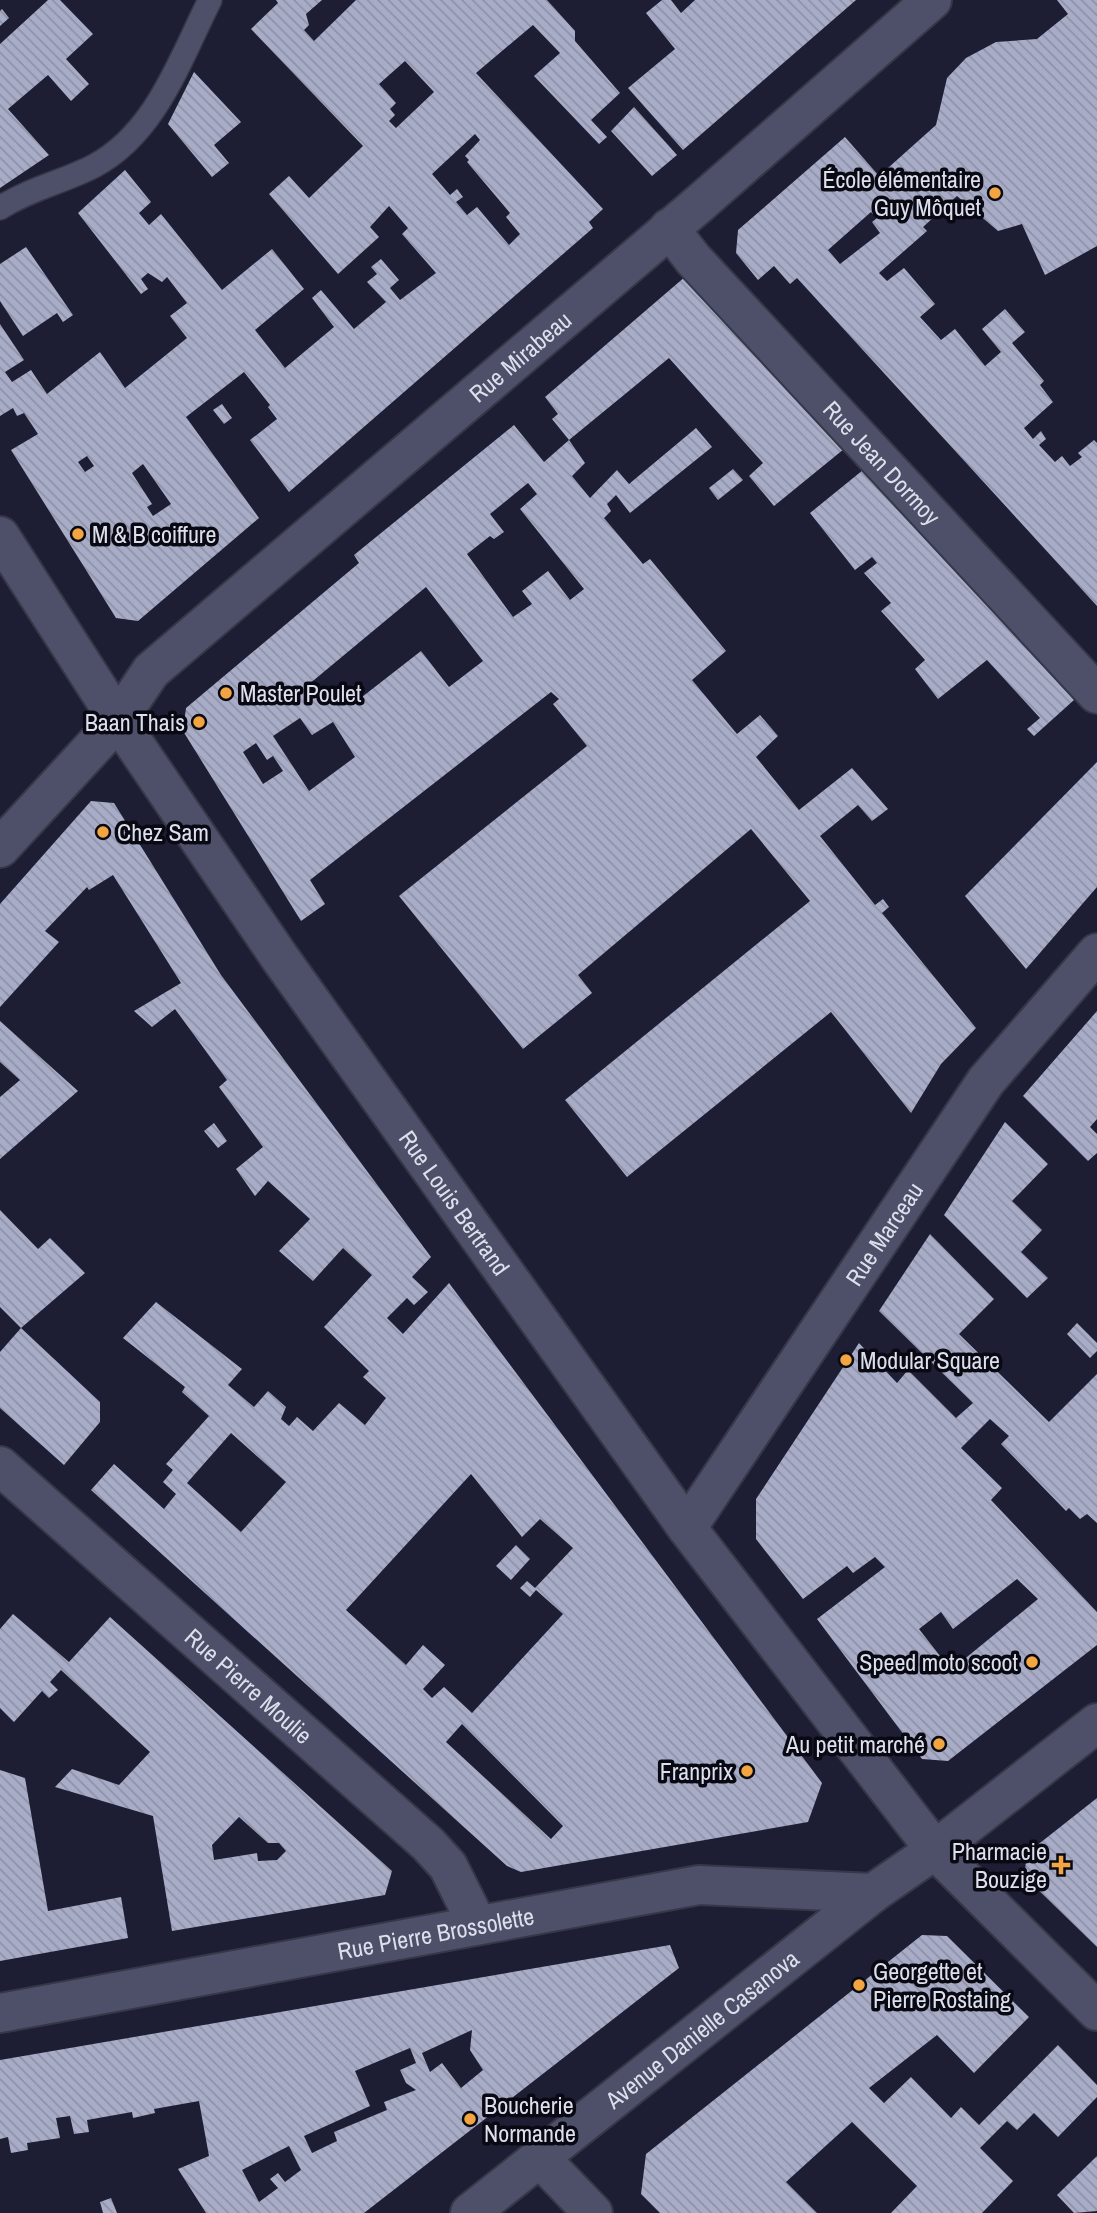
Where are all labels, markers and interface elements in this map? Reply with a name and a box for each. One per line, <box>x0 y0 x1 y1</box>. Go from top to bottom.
place label: École élémentaire Guy Môquet <box>822 163 982 223</box>
marker: École élémentaire Guy Môquet <box>987 185 1003 201</box>
street label: Rue Mirabeau <box>462 304 578 409</box>
street label: Rue Jean Dormoy <box>816 394 948 532</box>
place label: M & B coiffure <box>92 518 216 550</box>
marker: M & B coiffure <box>70 526 86 542</box>
place label: Master Poulet <box>240 677 362 709</box>
marker: Master Poulet <box>218 685 234 701</box>
place label: Baan Thais <box>85 706 185 738</box>
marker: Baan Thais <box>191 714 207 730</box>
place label: Chez Sam <box>117 816 209 848</box>
marker: Chez Sam <box>95 824 111 840</box>
street label: Rue Louis Bertrand <box>392 1124 517 1281</box>
street label: Rue Marceau <box>838 1176 930 1292</box>
place label: Modular Square <box>860 1344 1000 1376</box>
marker: Modular Square <box>838 1352 854 1368</box>
street label: Rue Pierre Moulie <box>178 1621 319 1751</box>
place label: Speed moto scoot <box>859 1646 1019 1678</box>
marker: Speed moto scoot <box>1024 1654 1040 1670</box>
place label: Au petit marché <box>785 1728 925 1760</box>
marker: Au petit marché <box>931 1736 947 1752</box>
place label: Franprix <box>660 1755 733 1787</box>
marker: Franprix <box>739 1763 755 1779</box>
place label: Pharmacie Bouzige <box>952 1835 1047 1895</box>
marker: Pharmacie Bouzige <box>1053 1857 1069 1873</box>
street label: Rue Pierre Brossolette <box>335 1900 537 1967</box>
street label: Avenue Danielle Casanova <box>598 1942 805 2116</box>
place label: Georgette et Pierre Rostaing <box>873 1955 1011 2015</box>
marker: Georgette et Pierre Rostaing <box>851 1977 867 1993</box>
place label: Boucherie Normande <box>484 2089 576 2149</box>
marker: Boucherie Normande <box>462 2111 478 2127</box>

